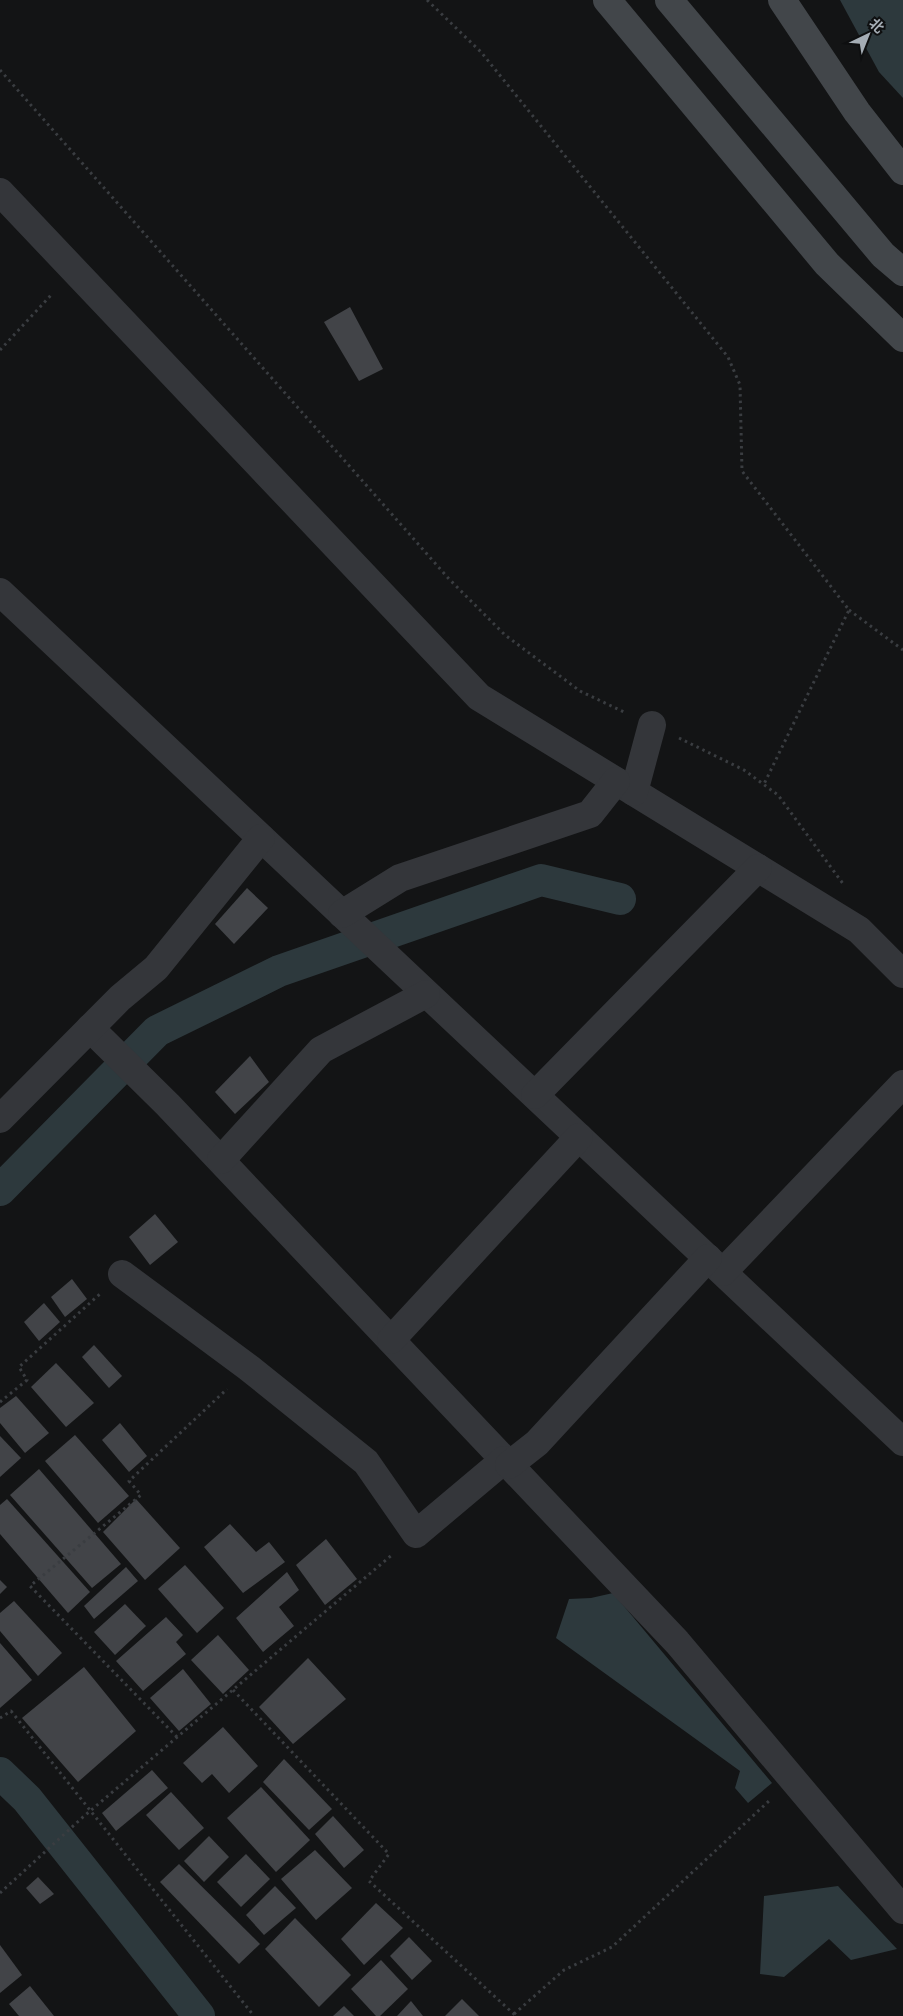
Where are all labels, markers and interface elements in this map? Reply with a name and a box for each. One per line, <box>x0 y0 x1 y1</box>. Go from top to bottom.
north arrow <box>843 10 893 60</box>
text: 北 <box>866 14 888 37</box>

